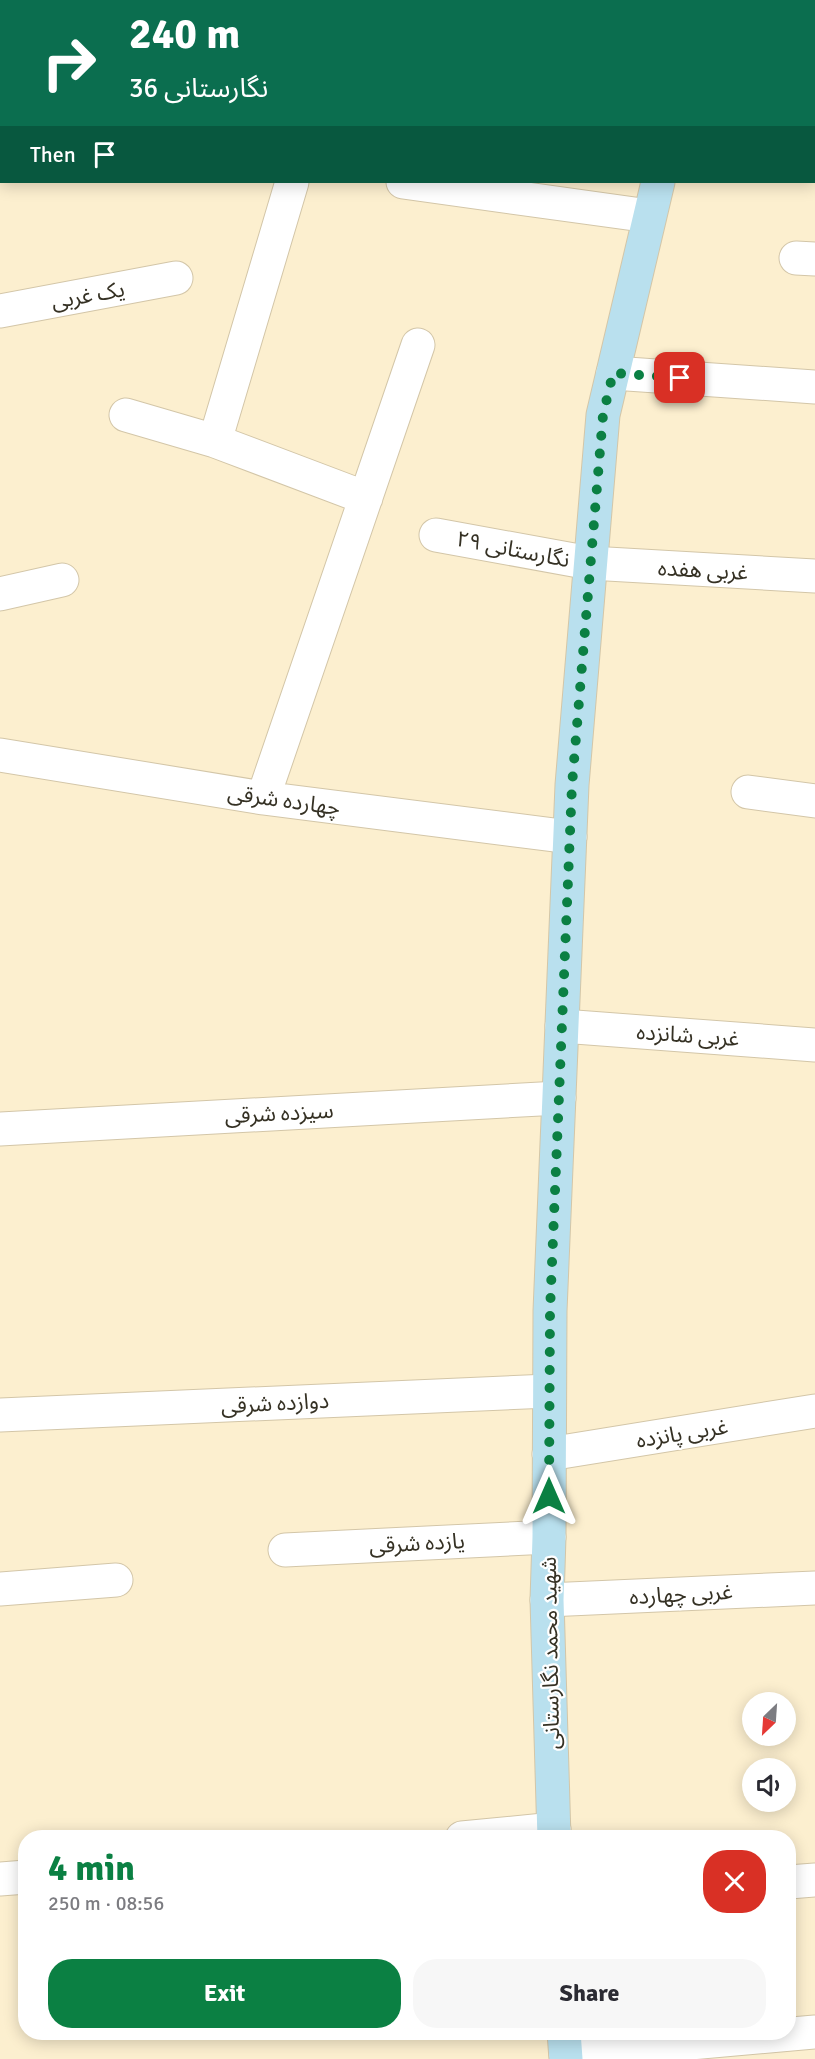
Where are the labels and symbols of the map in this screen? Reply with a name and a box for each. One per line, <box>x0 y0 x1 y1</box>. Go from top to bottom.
street label: یک غربی <box>49 275 127 315</box>
pin <box>654 352 705 403</box>
street label: نگارستانی ۲۹ <box>454 525 572 573</box>
street label: غربی هفده <box>657 554 749 586</box>
street label: چهارده شرقی <box>226 779 342 822</box>
street label: غربی شانزده <box>636 1018 740 1052</box>
street label: سیزده شرقی <box>224 1097 334 1129</box>
street label: دوازده شرقی <box>220 1387 330 1419</box>
street label: غربی پانزده <box>634 1412 730 1455</box>
position arrow <box>517 1464 581 1528</box>
street label: یازده شرقی <box>368 1527 466 1559</box>
street label: شهید محمد نگارستانی <box>535 1556 565 1750</box>
street label: غربی چهارده <box>629 1578 733 1611</box>
north arrow <box>742 1692 796 1746</box>

